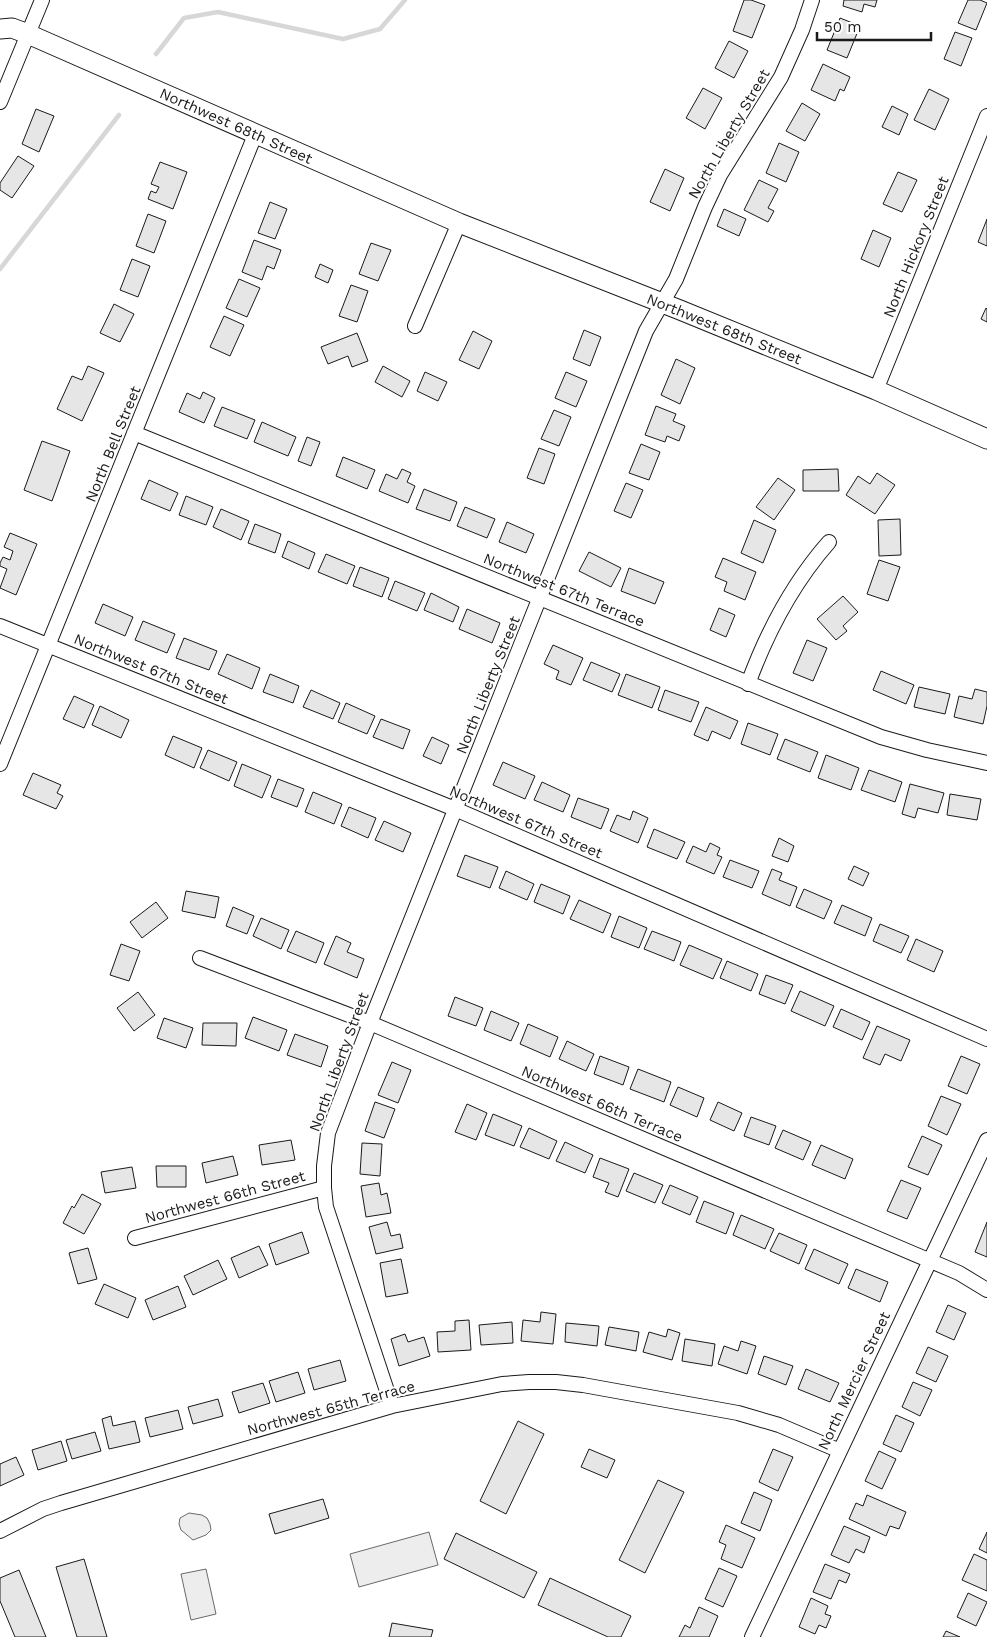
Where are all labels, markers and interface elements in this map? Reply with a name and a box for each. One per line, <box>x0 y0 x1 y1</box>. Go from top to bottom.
scale bar <box>817 10 931 42</box>
text: 50 m <box>824 18 861 36</box>
street label: North Liberty Street <box>684 65 774 202</box>
street label: Northwest 68th Street <box>157 84 316 168</box>
street label: North Hickory Street <box>879 173 953 320</box>
street label: Northwest 68th Street <box>644 290 805 369</box>
street label: North Bell Street <box>81 383 145 505</box>
street label: Northwest 67th Terrace <box>481 549 647 631</box>
street label: North Liberty Street <box>452 613 524 756</box>
street label: Northwest 67th Street <box>71 630 231 708</box>
street label: Northwest 67th Street <box>447 782 606 863</box>
street label: North Liberty Street <box>305 989 373 1134</box>
street label: Northwest 66th Terrace <box>519 1062 685 1146</box>
street label: Northwest 66th Street <box>143 1167 308 1227</box>
street label: North Mercier Street <box>814 1308 894 1453</box>
street label: Northwest 65th Terrace <box>245 1377 417 1439</box>

